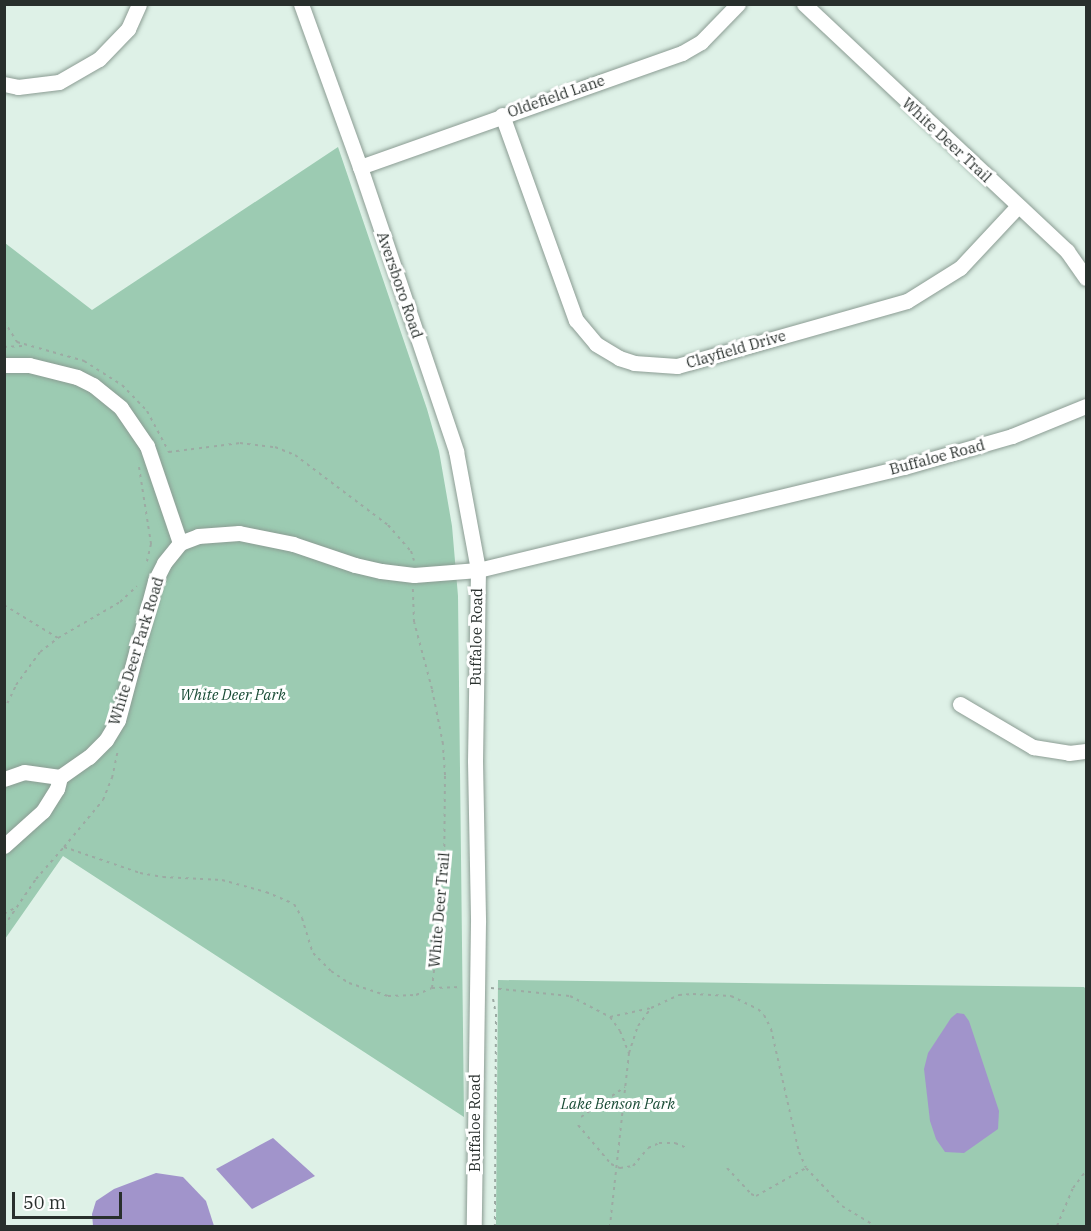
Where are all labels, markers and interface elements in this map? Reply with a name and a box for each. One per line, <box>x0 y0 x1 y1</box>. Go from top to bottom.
street label: Oldefield Lane <box>505 71 607 121</box>
street label: White Deer Trail <box>899 94 995 186</box>
street label: Aversboro Road <box>373 229 427 341</box>
street label: Clayfield Drive <box>684 326 788 372</box>
street label: Buffaloe Road <box>887 436 987 478</box>
street label: White Deer Park Road <box>105 575 167 727</box>
street label: Buffaloe Road <box>466 588 486 686</box>
park label: White Deer Park <box>180 686 286 704</box>
street label: White Deer Trail <box>425 852 453 968</box>
street label: Buffaloe Road <box>466 1074 484 1172</box>
park label: Lake Benson Park <box>561 1095 675 1113</box>
scale bar <box>15 1180 124 1218</box>
text: 50 m <box>23 1191 66 1214</box>

